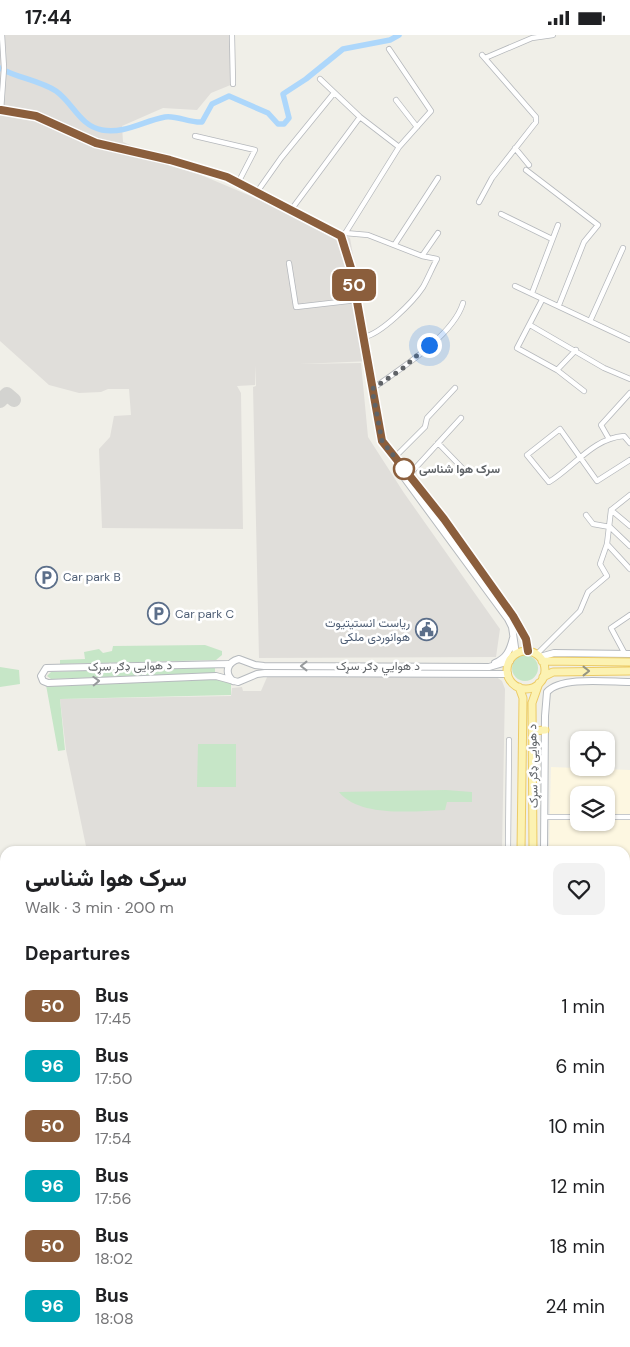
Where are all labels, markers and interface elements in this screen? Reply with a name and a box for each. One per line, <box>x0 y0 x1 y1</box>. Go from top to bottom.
text: 17:44 <box>25 5 72 30</box>
line badge: 50 <box>332 269 376 301</box>
text: 50 <box>342 273 366 297</box>
your location <box>417 333 442 358</box>
marker: سرک هوا شناسی <box>393 458 415 480</box>
place label: سرک هوا شناسی <box>419 461 500 477</box>
parking icon: Car park B <box>35 565 59 589</box>
place label: Car park B <box>63 569 121 585</box>
parking icon: Car park C <box>147 602 171 626</box>
place label: Car park C <box>175 606 234 622</box>
place label: ریاست انستیتیوت هوانوردی ملکی <box>325 615 410 645</box>
public building icon: ریاست انستیتیوت هوانوردی ملکی <box>414 618 438 642</box>
street label: د هوایی ډګر سړک <box>88 657 172 675</box>
street label: د هوايي ډګر سړک <box>336 658 420 676</box>
one-way arrow <box>300 661 308 671</box>
one-way arrow <box>582 666 590 676</box>
one-way arrow <box>93 675 101 686</box>
street label: د هوایی ډګر سړک <box>524 724 542 808</box>
map controls <box>570 731 615 831</box>
button: locate <box>570 731 615 776</box>
button: layers <box>570 786 615 831</box>
text: سرک هوا شناسی <box>25 862 187 893</box>
button: heart <box>553 863 605 915</box>
text: Walk · 3 min · 200 m <box>25 897 174 918</box>
text: Departures <box>25 941 130 966</box>
text: Bus <box>95 983 129 1008</box>
text: 50 <box>41 994 64 1018</box>
text: 1 min <box>562 994 605 1019</box>
text: 17:45 <box>95 1008 131 1029</box>
text: Bus <box>95 1043 129 1068</box>
text: 96 <box>41 1054 64 1078</box>
text: 6 min <box>556 1054 605 1079</box>
text: 17:50 <box>95 1068 132 1089</box>
text: Bus <box>95 1103 129 1128</box>
text: 50 <box>41 1114 64 1138</box>
text: 10 min <box>549 1114 605 1139</box>
text: 17:54 <box>95 1128 131 1149</box>
text: Bus <box>95 1163 129 1188</box>
text: 96 <box>41 1174 64 1198</box>
text: 12 min <box>551 1174 605 1199</box>
text: 17:56 <box>95 1188 132 1209</box>
text: Bus <box>95 1223 129 1248</box>
text: 50 <box>41 1234 64 1258</box>
text: 18 min <box>550 1234 605 1259</box>
text: 18:02 <box>95 1248 133 1269</box>
text: Bus <box>95 1283 129 1308</box>
text: 96 <box>41 1294 64 1318</box>
text: 24 min <box>545 1294 605 1319</box>
text: 18:08 <box>95 1308 134 1329</box>

